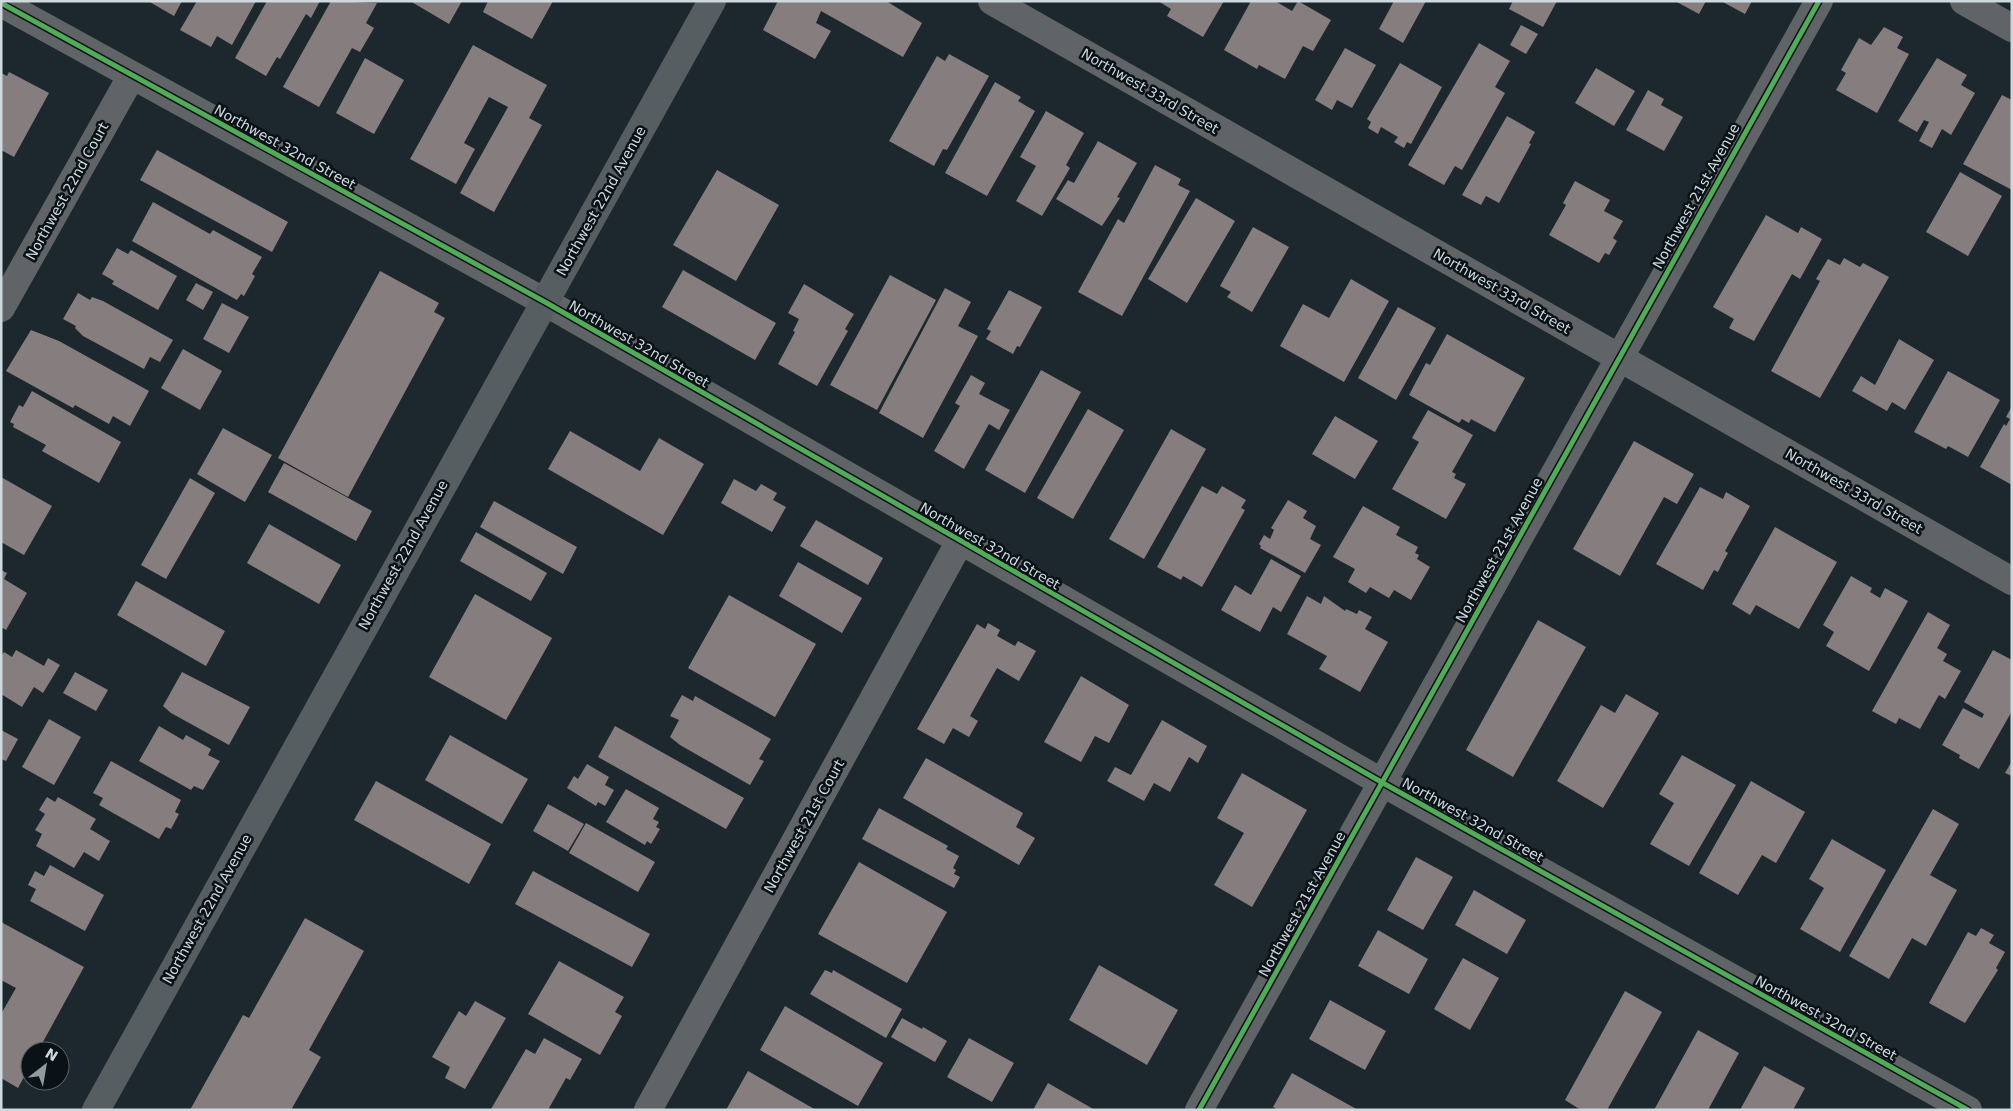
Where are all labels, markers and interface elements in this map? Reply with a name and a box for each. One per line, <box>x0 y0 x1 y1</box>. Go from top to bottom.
street label: Northwest 33rd Street <box>1079 45 1222 137</box>
street label: Northwest 32nd Street <box>212 101 359 193</box>
street label: Northwest 22nd Court <box>22 119 112 263</box>
street label: Northwest 21st Avenue <box>1649 121 1743 271</box>
street label: Northwest 22nd Avenue <box>553 123 649 279</box>
street label: Northwest 33rd Street <box>1431 245 1574 337</box>
street label: Northwest 32nd Street <box>566 297 712 391</box>
street label: Northwest 33rd Street <box>1783 445 1926 537</box>
street label: Northwest 21st Avenue <box>1452 475 1546 625</box>
street label: Northwest 22nd Avenue <box>355 477 451 633</box>
street label: Northwest 32nd Street <box>917 499 1063 593</box>
street label: Northwest 21st Court <box>761 756 848 895</box>
street label: Northwest 32nd Street <box>1400 774 1547 866</box>
street label: Northwest 21st Avenue <box>1255 829 1349 979</box>
street label: Northwest 22nd Avenue <box>159 831 255 987</box>
street label: Northwest 32nd Street <box>1753 972 1900 1064</box>
north arrow <box>20 1041 70 1091</box>
text: N <box>43 1045 61 1065</box>

